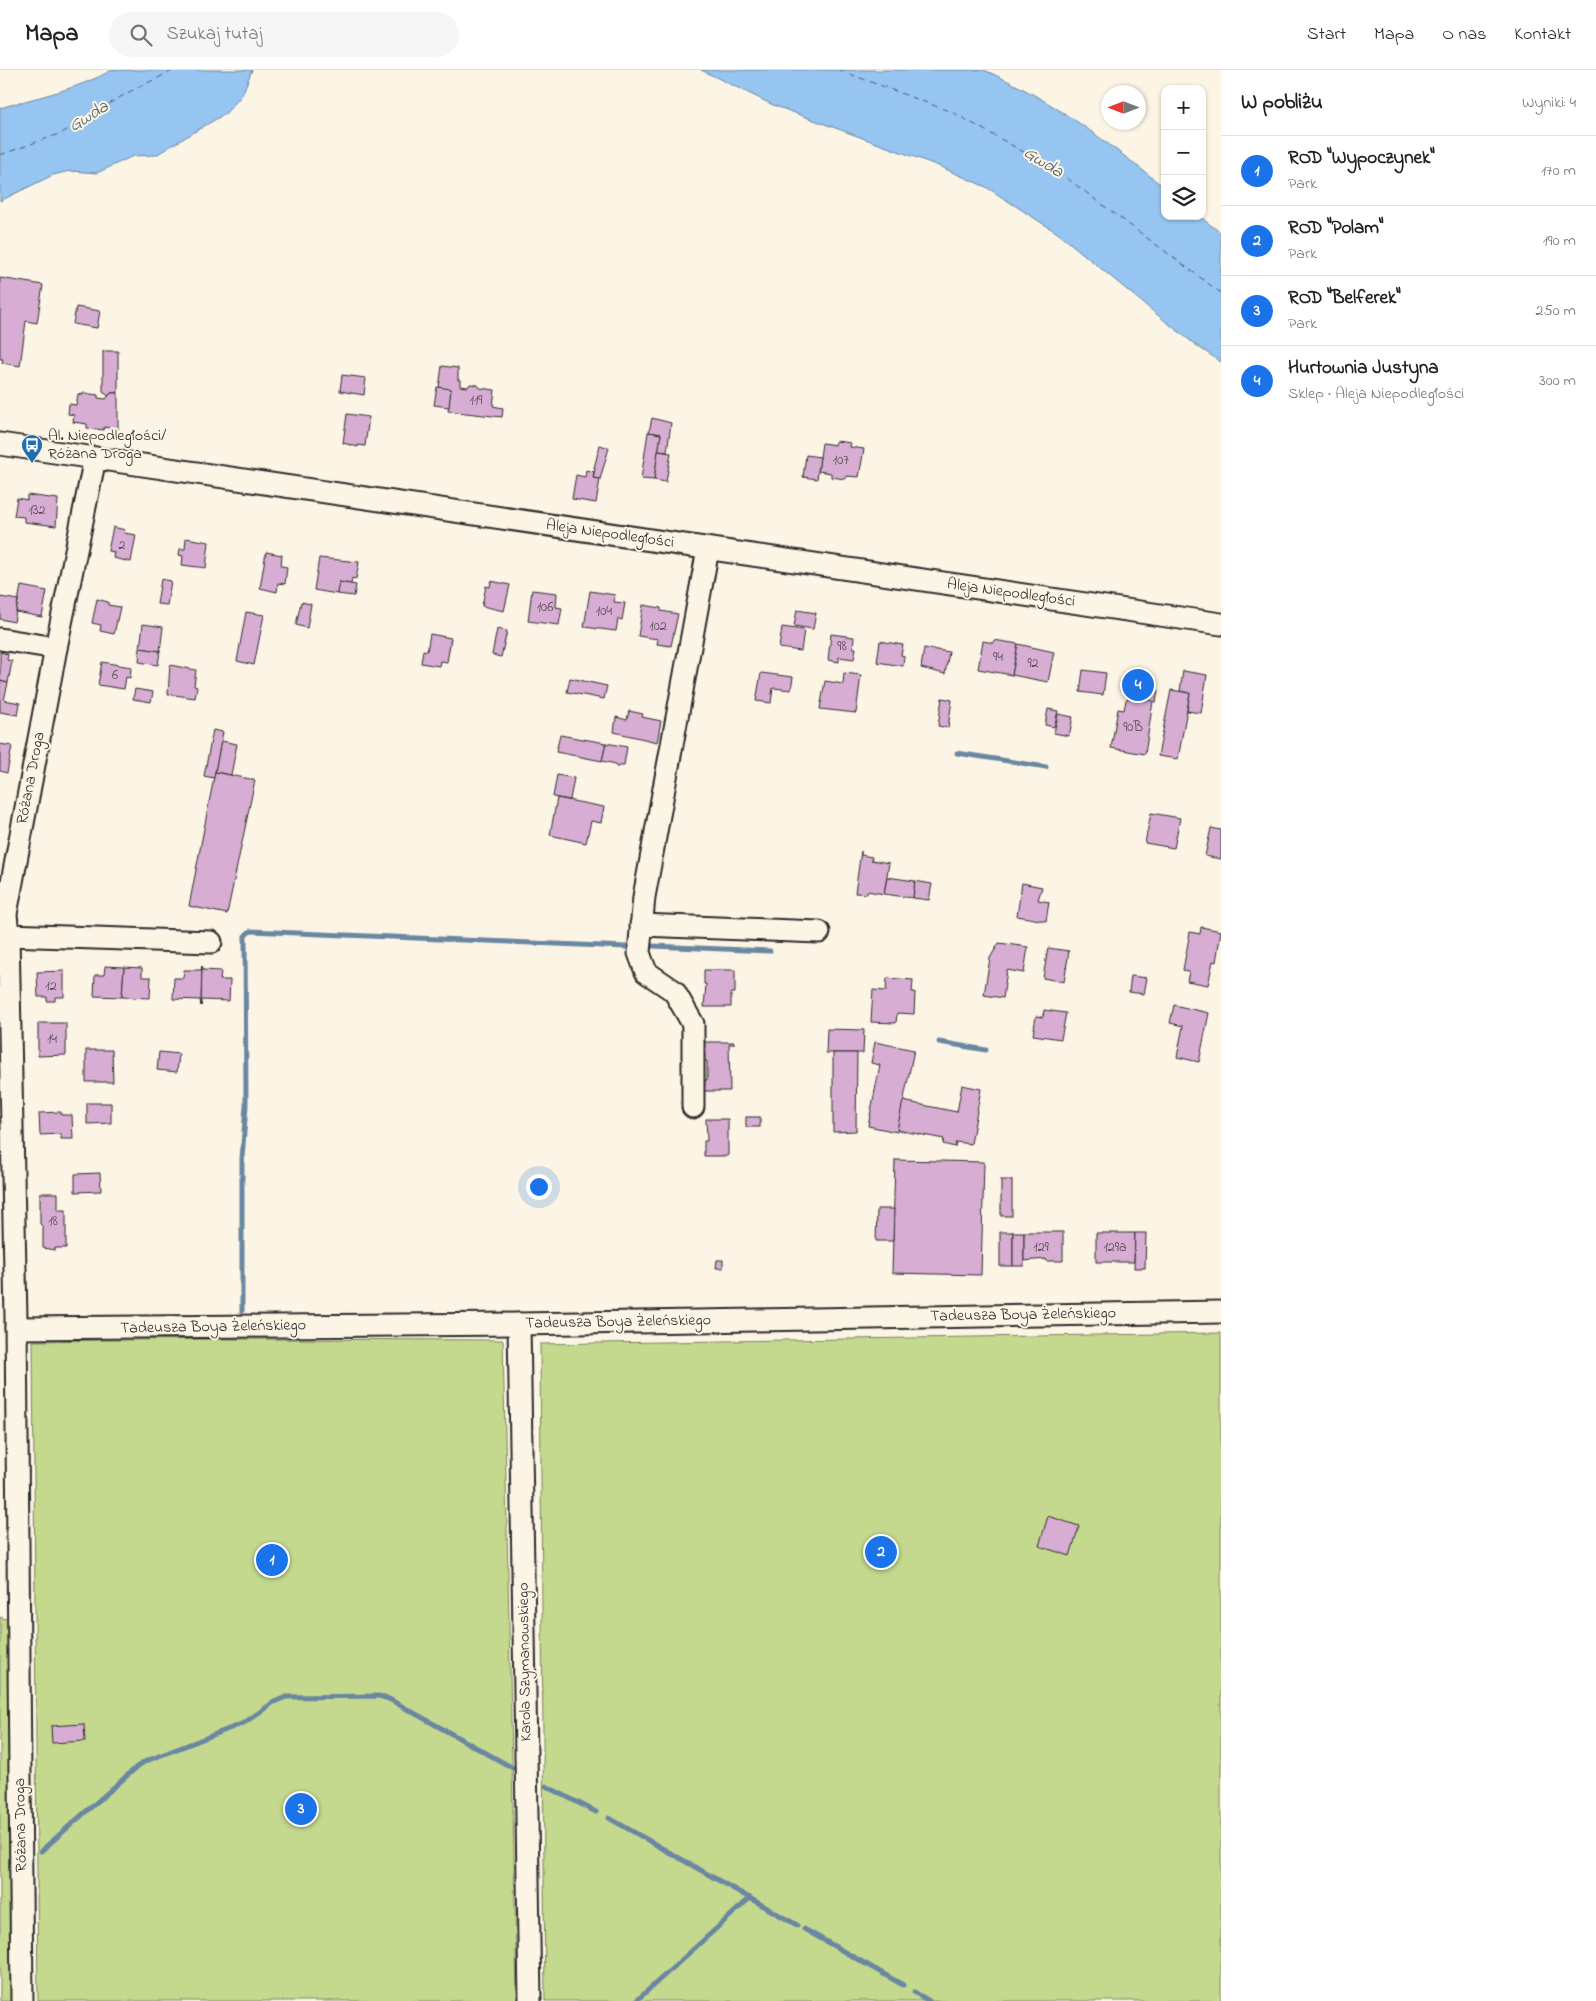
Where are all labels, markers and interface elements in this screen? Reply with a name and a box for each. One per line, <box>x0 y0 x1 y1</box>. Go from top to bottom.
search box <box>109 12 459 57</box>
text: Mapa <box>25 17 79 52</box>
icon: search <box>127 21 155 49</box>
text: Szukaj tutaj <box>167 21 262 48</box>
text: Start <box>1307 22 1346 48</box>
text: Mapa <box>1374 22 1414 48</box>
text: O nas <box>1442 22 1486 48</box>
text: Kontakt <box>1514 22 1571 48</box>
north arrow <box>1101 85 1146 130</box>
map controls <box>1161 85 1206 220</box>
button: + <box>1161 85 1206 130</box>
text: W pobliżu <box>1241 88 1323 118</box>
text: Wyniki: 4 <box>1522 91 1576 115</box>
water label: Gwda <box>64 95 114 139</box>
button: − <box>1161 130 1206 175</box>
water label: Gwda <box>1018 141 1068 185</box>
text: ROD "Wypoczynek" <box>1288 145 1435 172</box>
text: 1 <box>1254 159 1260 183</box>
text: 170 m <box>1541 159 1576 183</box>
text: Park <box>1288 172 1317 196</box>
button: layers <box>1161 175 1206 220</box>
text: ROD "Polam" <box>1288 215 1384 242</box>
text: 2 <box>1253 229 1261 253</box>
text: 190 m <box>1543 229 1576 253</box>
text: Park <box>1288 242 1317 266</box>
text: ROD "Belferek" <box>1288 285 1401 312</box>
text: 3 <box>1254 299 1260 323</box>
text: 250 m <box>1536 299 1576 323</box>
text: Park <box>1288 312 1317 336</box>
text: Hurtownia Justyna <box>1288 355 1439 382</box>
text: 4 <box>1254 369 1260 393</box>
text: 300 m <box>1539 369 1576 393</box>
text: Sklep · Aleja Niepodległości <box>1288 382 1464 406</box>
house number: 119 <box>469 390 483 411</box>
place label: Al. Niepodległości/ Różana Droga <box>48 424 166 466</box>
bus stop icon: Al. Niepodległości/ Różana Droga <box>20 433 44 464</box>
house number: 107 <box>833 450 849 471</box>
house number: 132 <box>28 500 46 521</box>
street label: Aleja Niepodległości <box>544 513 676 555</box>
house number: 2 <box>119 535 126 556</box>
street label: Aleja Niepodległości <box>945 572 1077 614</box>
house number: 106 <box>537 597 553 618</box>
house number: 104 <box>596 601 612 622</box>
house number: 102 <box>649 616 667 637</box>
house number: 98 <box>837 636 847 657</box>
house number: 94 <box>993 647 1003 668</box>
house number: 92 <box>1027 653 1039 674</box>
house number: 6 <box>112 665 118 686</box>
pin: 4 <box>1122 666 1154 704</box>
house number: 90B <box>1123 717 1143 738</box>
street label: Różana Droga <box>10 730 52 826</box>
house number: 12 <box>45 976 57 997</box>
house number: 14 <box>47 1029 57 1050</box>
your location <box>526 1174 552 1200</box>
house number: 18 <box>48 1211 58 1232</box>
house number: 129 <box>1033 1237 1050 1258</box>
house number: 129a <box>1103 1237 1127 1258</box>
street label: Tadeusza Boya Żeleńskiego <box>930 1301 1116 1329</box>
street label: Tadeusza Boya Żeleńskiego <box>525 1308 711 1336</box>
street label: Tadeusza Boya Żeleńskiego <box>120 1313 306 1341</box>
pin: 2 <box>865 1533 897 1571</box>
pin: 1 <box>256 1541 288 1579</box>
street label: Karola Szymanowskiego <box>512 1582 538 1742</box>
street label: Różana Droga <box>8 1778 34 1872</box>
pin: 3 <box>285 1790 317 1828</box>

